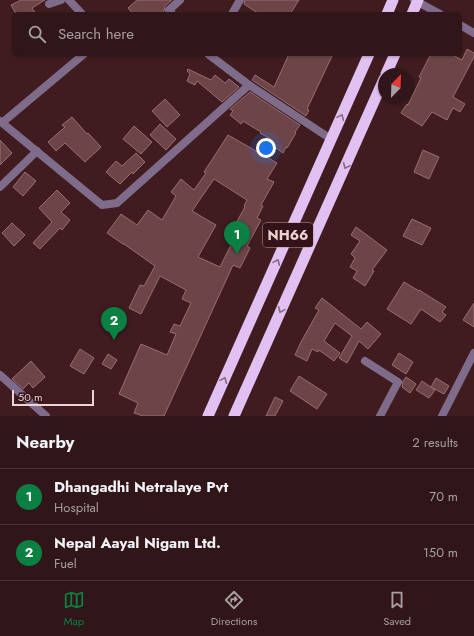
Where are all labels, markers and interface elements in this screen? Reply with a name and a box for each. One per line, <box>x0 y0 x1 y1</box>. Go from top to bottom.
search box <box>12 12 462 56</box>
icon: search <box>26 23 48 45</box>
text: Search here <box>58 23 134 45</box>
north arrow <box>378 68 414 104</box>
one-way arrow <box>336 114 344 122</box>
your location <box>256 138 276 158</box>
one-way arrow <box>343 161 351 169</box>
pin: 1 <box>224 221 250 254</box>
road number: NH66 <box>263 223 313 247</box>
one-way arrow <box>272 258 280 266</box>
one-way arrow <box>278 305 286 313</box>
pin: 2 <box>101 307 127 340</box>
one-way arrow <box>219 377 227 385</box>
scale bar <box>12 388 94 407</box>
text: 50 m <box>18 389 43 405</box>
text: Nearby <box>16 430 74 454</box>
text: 2 results <box>412 433 458 452</box>
text: Dhangadhi Netralaye Pvt <box>54 476 228 498</box>
text: 1 <box>26 487 32 506</box>
text: 70 m <box>429 487 458 506</box>
text: Hospital <box>54 498 99 517</box>
text: Nepal Aayal Nigam Ltd. <box>54 532 221 554</box>
text: 2 <box>25 543 33 562</box>
text: 150 m <box>423 543 458 562</box>
text: Fuel <box>54 554 77 573</box>
tab: Map <box>63 589 85 629</box>
tab: Directions <box>211 589 257 629</box>
tab: Saved <box>383 589 411 629</box>

